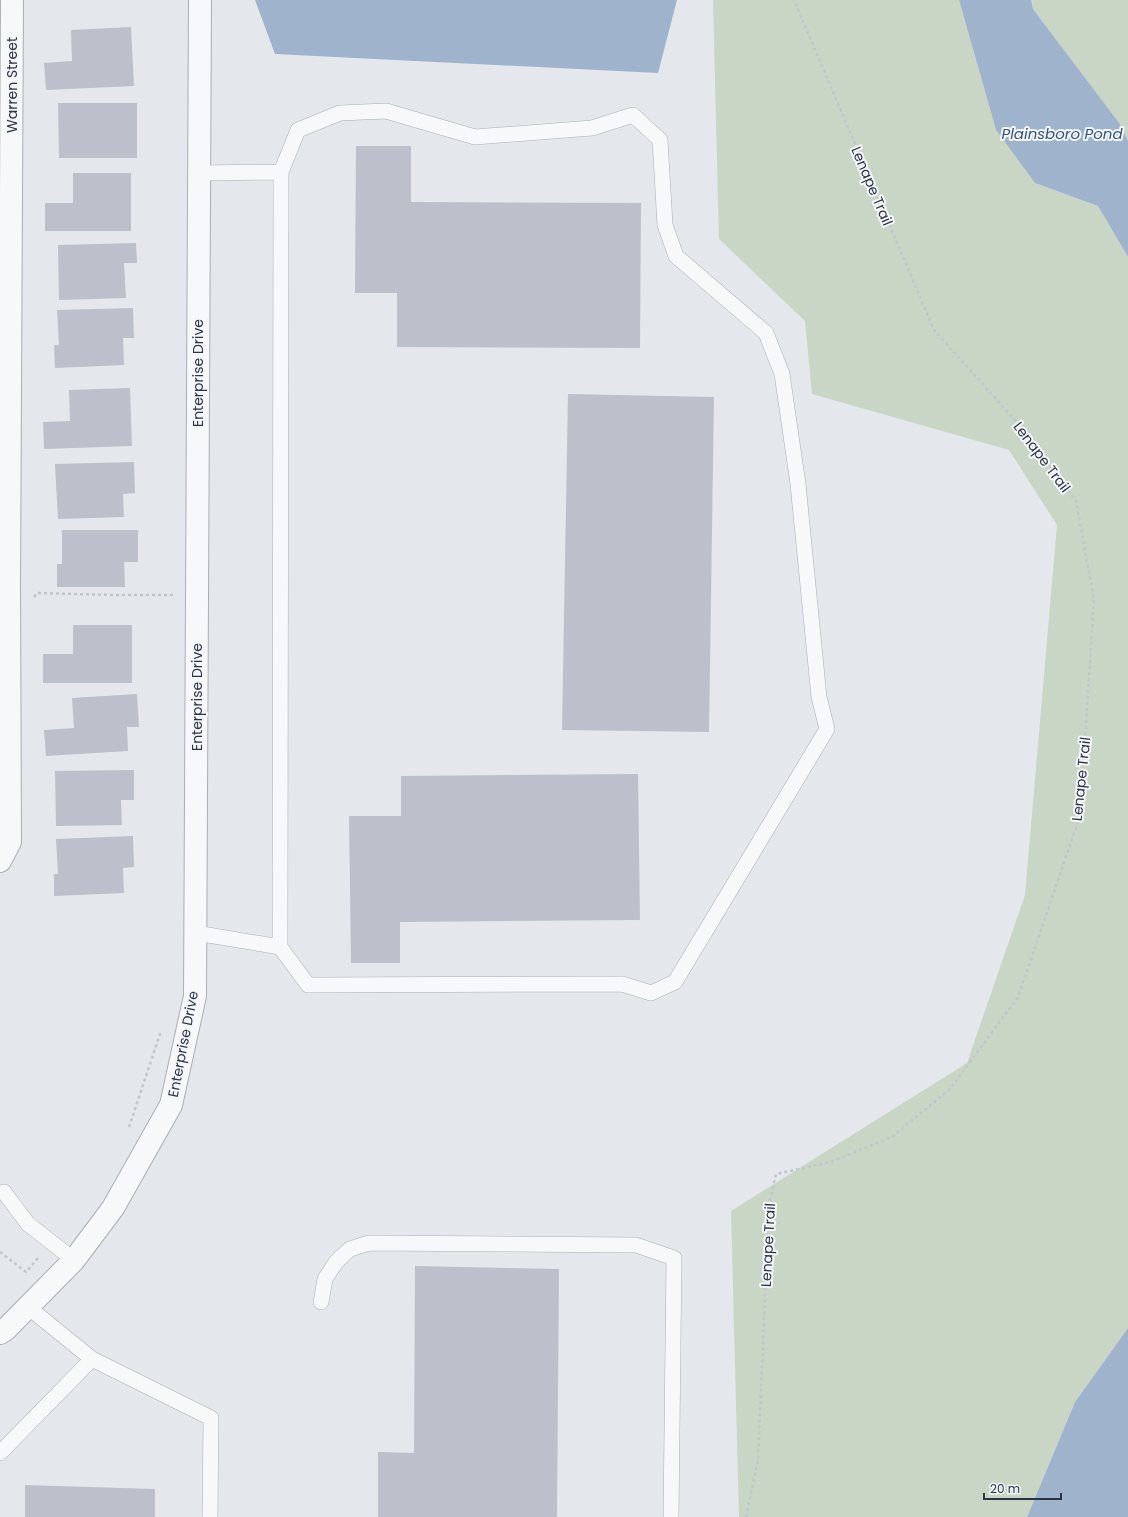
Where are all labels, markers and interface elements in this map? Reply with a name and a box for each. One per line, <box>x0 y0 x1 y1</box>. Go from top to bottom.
street label: Warren Street <box>2 37 22 133</box>
water label: Plainsboro Pond <box>1001 123 1123 144</box>
street label: Lenape Trail <box>846 143 898 229</box>
street label: Enterprise Drive <box>188 319 208 427</box>
street label: Lenape Trail <box>1009 417 1075 497</box>
street label: Enterprise Drive <box>187 643 207 751</box>
street label: Lenape Trail <box>1067 736 1095 822</box>
street label: Enterprise Drive <box>163 989 203 1099</box>
street label: Lenape Trail <box>756 1202 780 1288</box>
scale bar <box>984 1475 1061 1501</box>
text: 20 m <box>990 1480 1020 1497</box>

